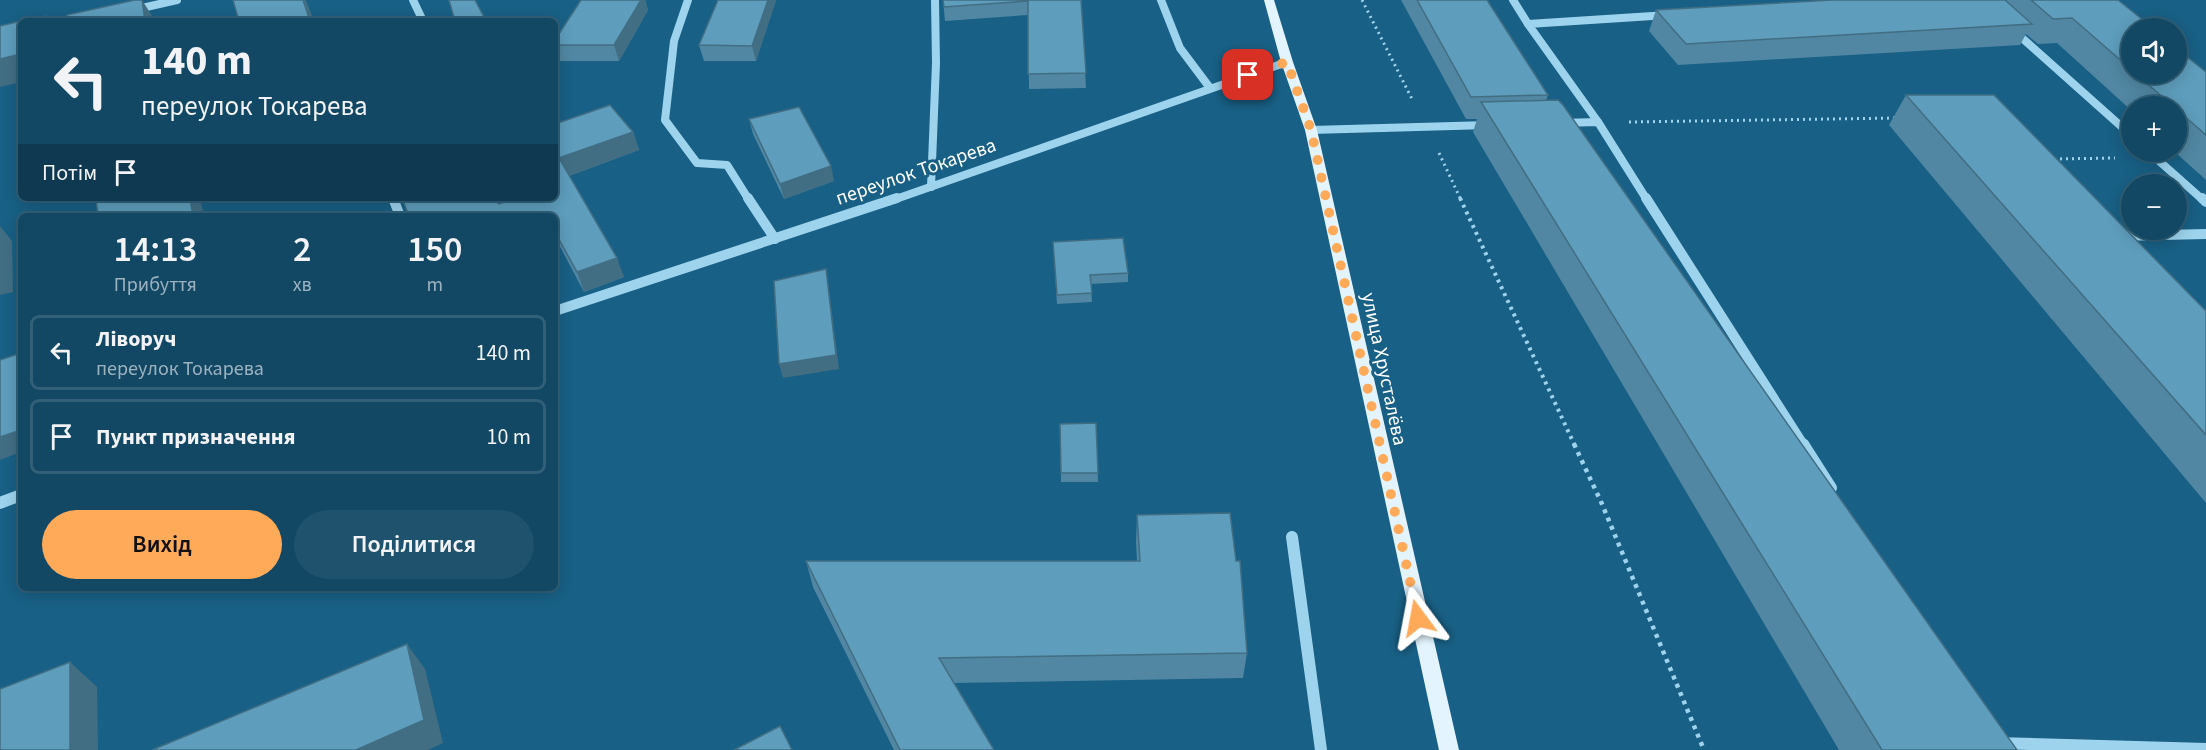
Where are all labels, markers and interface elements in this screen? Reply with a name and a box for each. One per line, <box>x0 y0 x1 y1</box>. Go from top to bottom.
map controls <box>2121 18 2187 240</box>
button: sound <box>2121 18 2187 84</box>
text: 140 m <box>141 31 252 91</box>
icon: left <box>42 42 120 120</box>
pin <box>1222 49 1273 100</box>
icon: arrive <box>1231 58 1264 91</box>
text: переулок Токарева <box>141 87 368 126</box>
button: + <box>2121 96 2187 162</box>
street label: переулок Токарева <box>832 131 1000 213</box>
icon: arrive <box>109 156 142 189</box>
text: Потім <box>42 157 97 189</box>
button: − <box>2121 174 2187 240</box>
text: 14:13 <box>113 224 197 275</box>
text: 2 <box>293 224 311 275</box>
text: 150 <box>407 224 463 275</box>
text: Прибуття <box>114 271 197 299</box>
text: хв <box>293 271 312 299</box>
text: m <box>427 271 443 299</box>
street label: улица Хрусталёва <box>1354 290 1414 448</box>
text: Ліворуч <box>96 323 176 355</box>
icon: left <box>45 336 78 369</box>
text: 140 m <box>476 337 531 369</box>
text: переулок Токарева <box>96 355 264 383</box>
icon: arrive <box>45 420 78 453</box>
text: Пункт призначення <box>96 421 296 453</box>
text: 10 m <box>486 421 531 453</box>
button: Вихід <box>42 510 282 579</box>
button: Поділитися <box>294 510 534 579</box>
position arrow <box>1386 586 1450 650</box>

